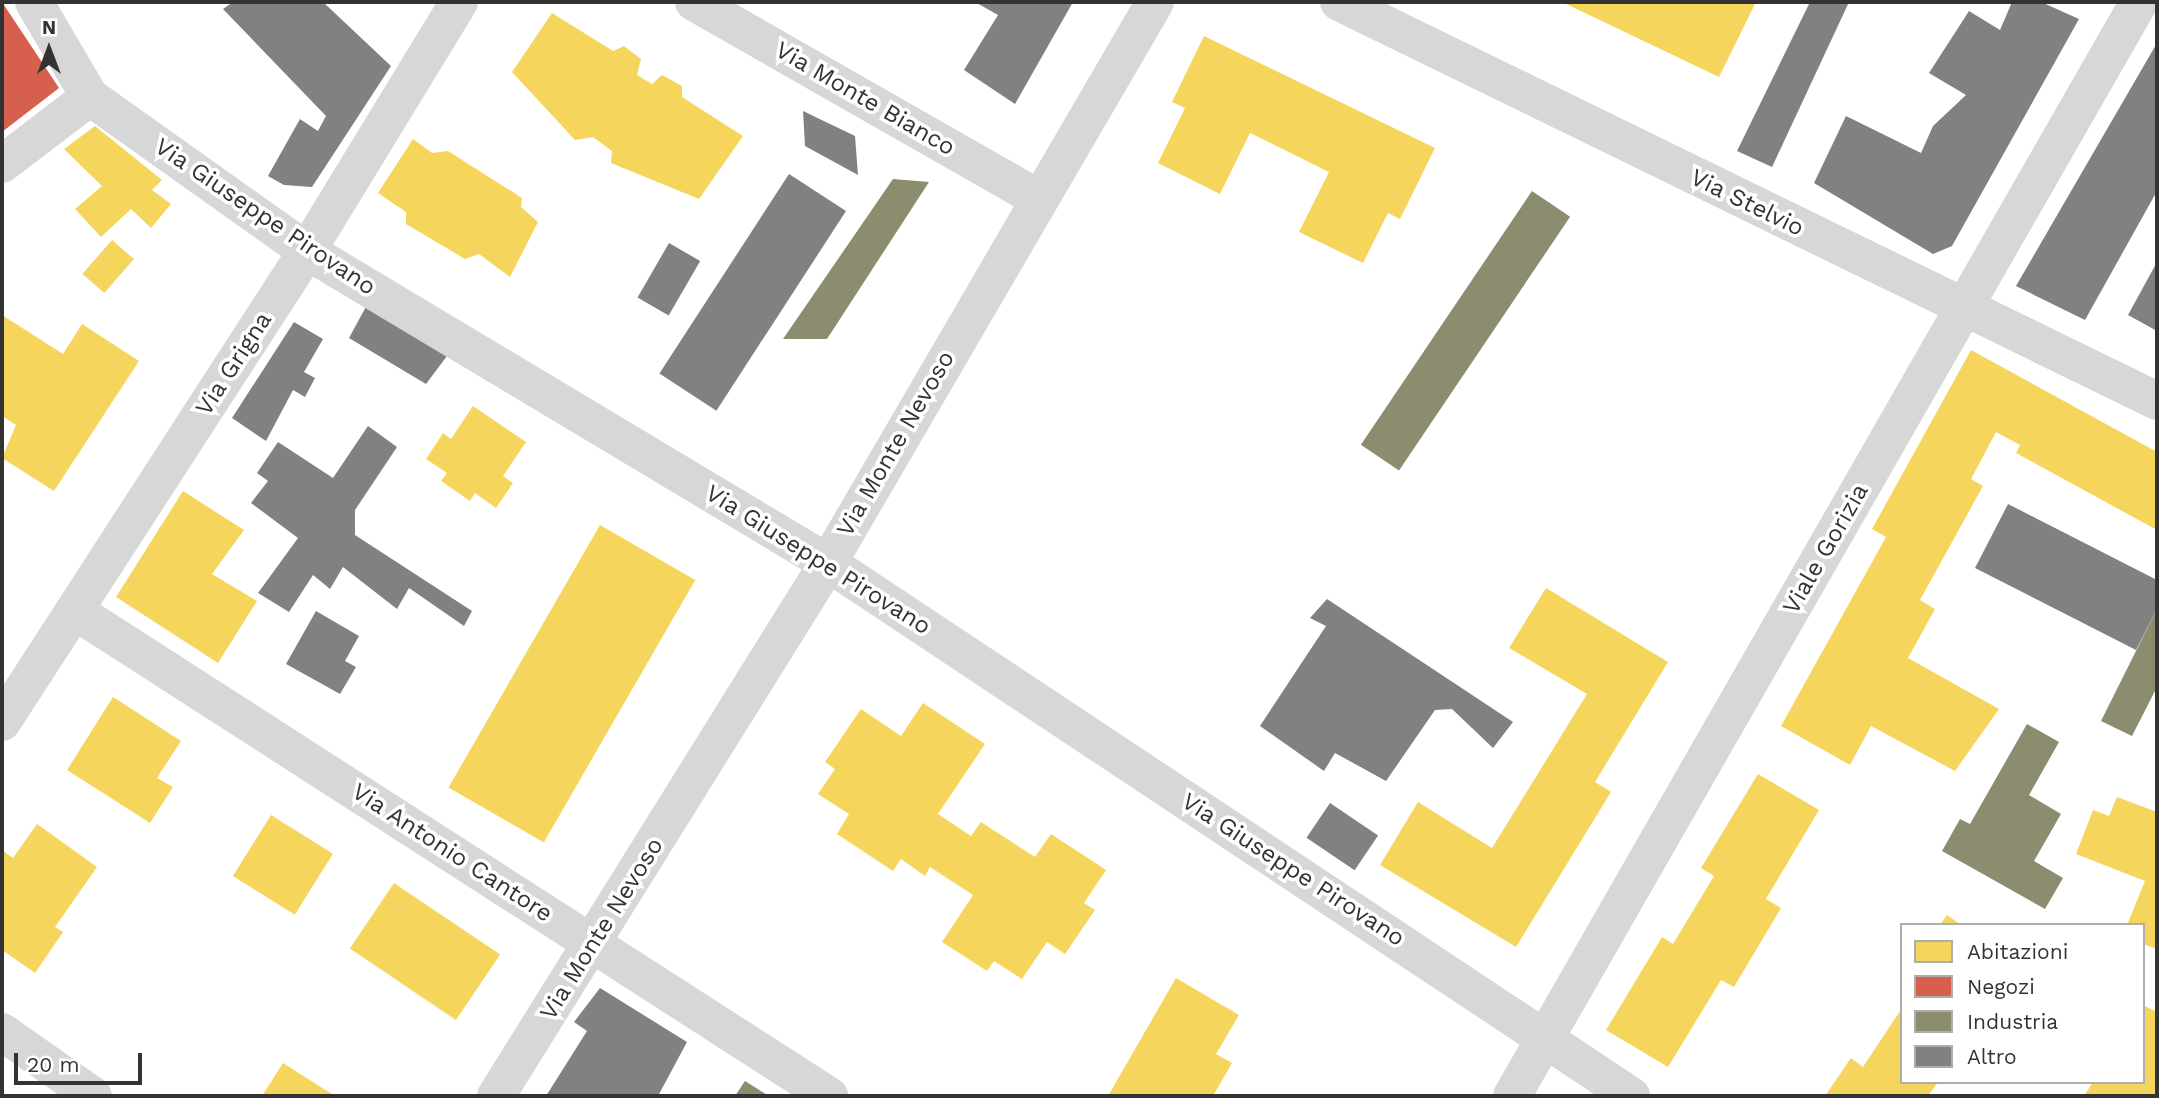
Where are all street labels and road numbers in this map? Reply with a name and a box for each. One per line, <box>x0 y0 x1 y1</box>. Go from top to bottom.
street label: Via Monte Bianco <box>770 36 960 162</box>
street label: Via Giuseppe Pirovano <box>149 132 381 302</box>
street label: Via Stelvio <box>1685 163 1809 243</box>
street label: Via Grigna <box>190 306 278 422</box>
street label: Via Monte Nevoso <box>831 346 961 542</box>
street label: Via Giuseppe Pirovano <box>700 479 936 641</box>
street label: Viale Gorizia <box>1777 479 1875 619</box>
street label: Via Antonio Cantore <box>346 777 558 929</box>
street label: Via Giuseppe Pirovano <box>1176 787 1410 953</box>
street label: Via Monte Nevoso <box>534 832 670 1026</box>

